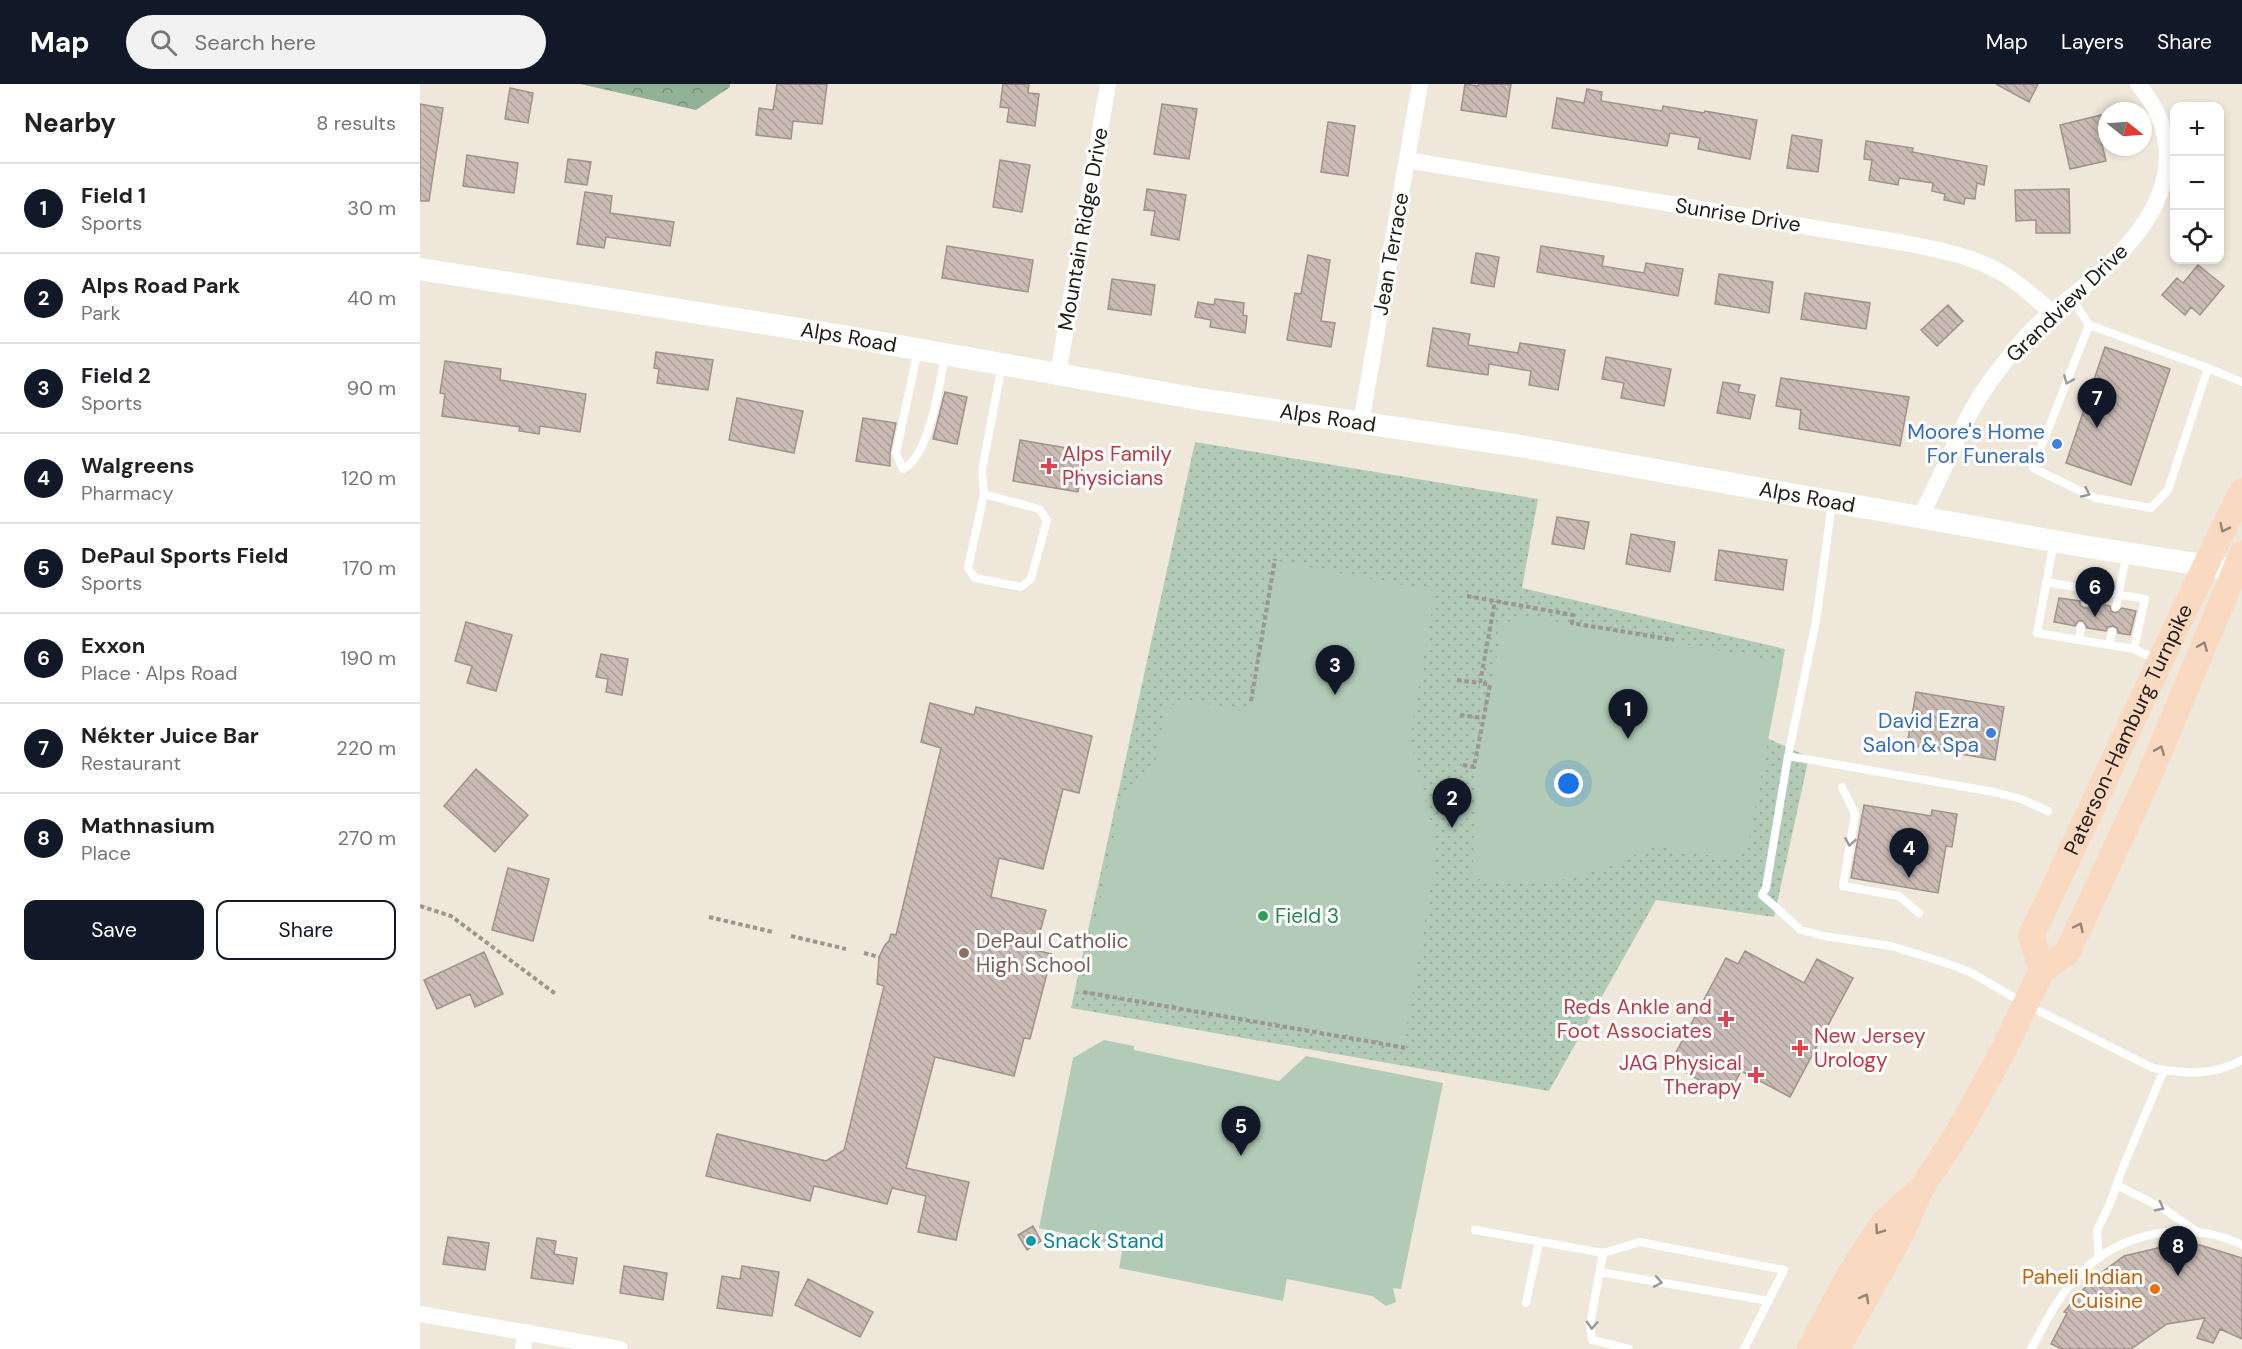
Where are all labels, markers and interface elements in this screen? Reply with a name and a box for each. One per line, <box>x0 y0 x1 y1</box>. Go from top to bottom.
search box <box>126 15 546 69</box>
text: Map <box>30 24 90 61</box>
icon: search <box>147 26 180 59</box>
text: Search here <box>195 28 316 57</box>
text: Map <box>1986 28 2028 56</box>
text: Layers <box>2061 28 2124 56</box>
text: Share <box>2157 28 2212 56</box>
north arrow <box>2098 102 2152 156</box>
map controls <box>2170 102 2224 264</box>
button: + <box>2170 102 2224 156</box>
text: Nearby <box>24 106 116 140</box>
text: 8 results <box>316 110 396 136</box>
street label: Mountain Ridge Drive <box>1051 125 1115 333</box>
button: − <box>2170 156 2224 210</box>
text: Field 1 <box>81 181 146 210</box>
street label: Jean Terrace <box>1366 190 1416 318</box>
street label: Sunrise Drive <box>1673 191 1803 239</box>
text: 1 <box>40 195 47 221</box>
text: 30 m <box>347 195 396 221</box>
text: Sports <box>81 210 142 236</box>
button: locate <box>2170 210 2224 264</box>
street label: Grandview Drive <box>2000 238 2134 368</box>
text: Alps Road Park <box>81 271 240 300</box>
text: 2 <box>38 285 49 311</box>
text: 40 m <box>347 285 396 311</box>
text: Park <box>81 300 121 326</box>
street label: Alps Road <box>799 315 899 359</box>
text: Field 2 <box>81 361 151 390</box>
one-way arrow <box>2063 374 2075 385</box>
text: 3 <box>37 375 50 401</box>
text: 90 m <box>347 375 396 401</box>
pin: 7 <box>2078 378 2116 428</box>
text: Sports <box>81 390 142 416</box>
street label: Alps Road <box>1278 397 1378 439</box>
place label: Moore's Home For Funerals <box>1907 418 2045 470</box>
marker: Moore's Home For Funerals <box>2050 437 2064 451</box>
place label: Alps Family Physicians <box>1062 440 1172 492</box>
text: Walgreens <box>81 451 195 480</box>
marker: Alps Family Physicians <box>1040 457 1058 475</box>
text: 4 <box>37 465 50 491</box>
text: 120 m <box>342 465 396 491</box>
street label: Alps Road <box>1757 475 1857 519</box>
text: Pharmacy <box>81 480 174 506</box>
one-way arrow <box>2079 486 2090 498</box>
one-way arrow <box>2219 521 2231 532</box>
text: DePaul Sports Field <box>81 541 288 570</box>
text: 5 <box>37 555 50 581</box>
text: 170 m <box>343 555 396 581</box>
pin: 6 <box>2076 568 2114 617</box>
text: Sports <box>81 570 142 596</box>
street label: Paterson-Hamburg Turnpike <box>2057 599 2199 860</box>
text: Exxon <box>81 631 145 660</box>
one-way arrow <box>2196 641 2208 652</box>
text: 6 <box>37 645 50 671</box>
text: 190 m <box>340 645 396 671</box>
pin: 3 <box>1316 646 1354 695</box>
text: Place · Alps Road <box>81 660 238 686</box>
pin: 1 <box>1608 690 1648 739</box>
place label: David Ezra Salon & Spa <box>1863 707 1979 759</box>
text: Nékter Juice Bar <box>81 721 259 750</box>
marker: David Ezra Salon & Spa <box>1984 726 1998 740</box>
text: 7 <box>38 735 49 761</box>
text: 220 m <box>336 735 396 761</box>
one-way arrow <box>2153 745 2165 756</box>
text: Restaurant <box>81 750 181 776</box>
your location <box>1554 769 1583 798</box>
pin: 2 <box>1432 778 1472 828</box>
text: Mathnasium <box>81 811 215 840</box>
text: 8 <box>37 825 50 851</box>
text: 270 m <box>338 825 396 851</box>
pin: 4 <box>1890 828 1928 878</box>
one-way arrow <box>1845 837 1857 847</box>
text: Place <box>81 840 131 866</box>
button: Save <box>24 900 204 960</box>
button: Share <box>216 900 396 960</box>
place label: Field 3 <box>1275 902 1339 930</box>
marker: Field 3 <box>1256 909 1270 923</box>
one-way arrow <box>2071 923 2083 934</box>
place label: DePaul Catholic High School <box>976 927 1128 979</box>
marker: DePaul Catholic High School <box>957 946 971 960</box>
place label: Reds Ankle and Foot Associates <box>1557 993 1712 1045</box>
marker: Reds Ankle and Foot Associates <box>1717 1010 1735 1028</box>
place label: New Jersey Urology <box>1814 1022 1926 1074</box>
marker: New Jersey Urology <box>1791 1039 1809 1057</box>
place label: JAG Physical Therapy <box>1619 1049 1742 1101</box>
marker: JAG Physical Therapy <box>1747 1066 1765 1084</box>
pin: 5 <box>1222 1106 1260 1156</box>
one-way arrow <box>2153 1200 2164 1211</box>
one-way arrow <box>1875 1223 1886 1234</box>
pin: 8 <box>2158 1226 2198 1276</box>
place label: Snack Stand <box>1043 1227 1164 1255</box>
marker: Snack Stand <box>1024 1234 1038 1248</box>
place label: Paheli Indian Cuisine <box>2022 1263 2143 1315</box>
one-way arrow <box>1652 1275 1662 1288</box>
marker: Paheli Indian Cuisine <box>2148 1282 2162 1296</box>
one-way arrow <box>1858 1293 1869 1304</box>
one-way arrow <box>1585 1320 1598 1329</box>

